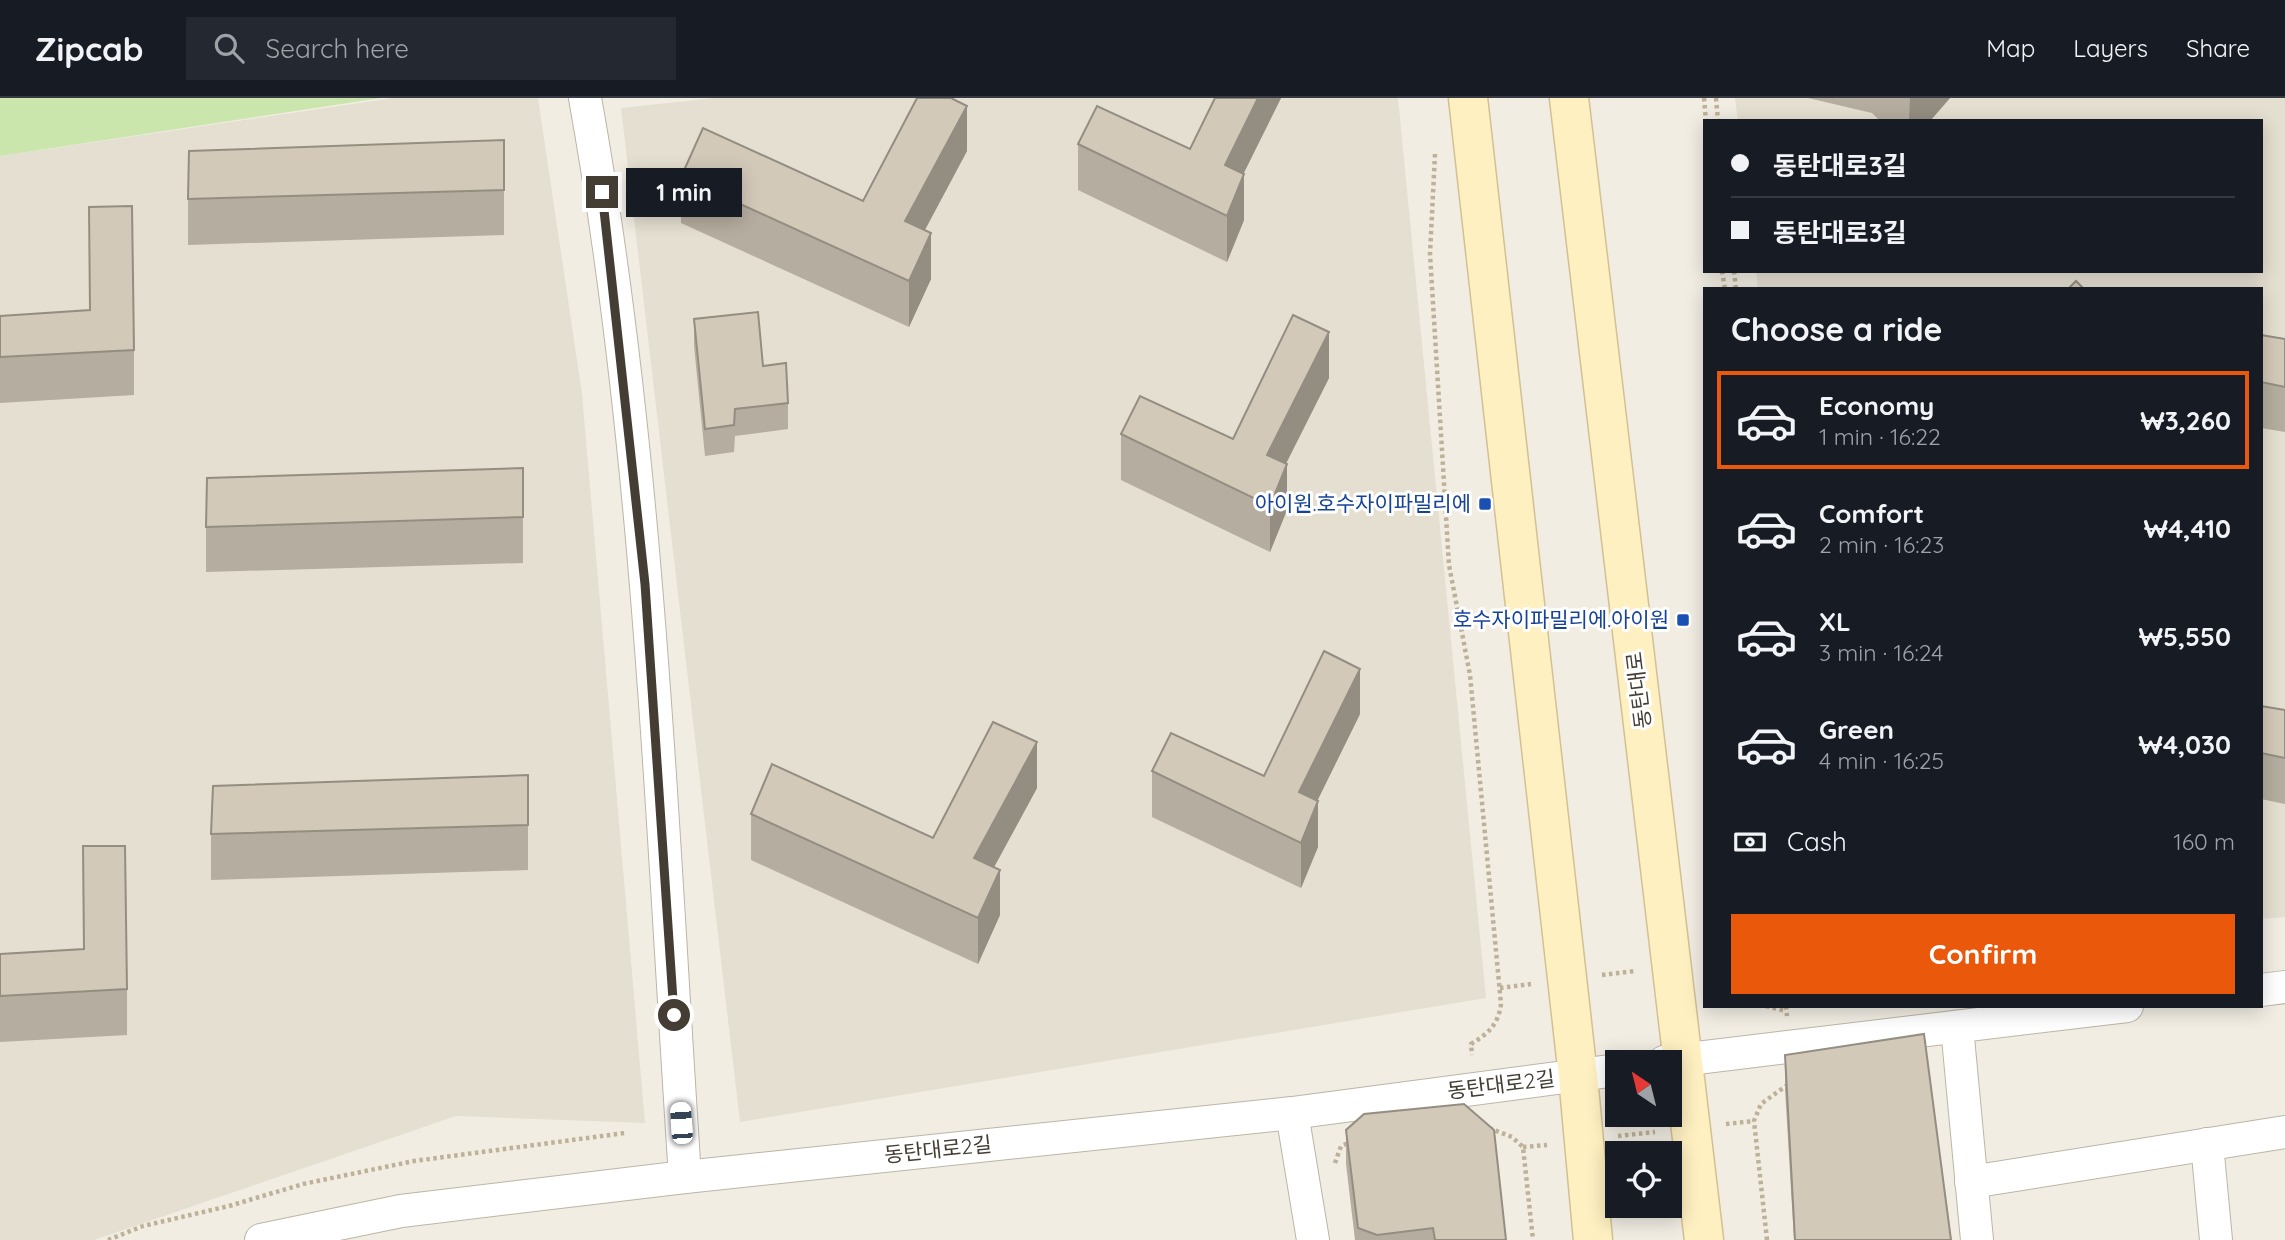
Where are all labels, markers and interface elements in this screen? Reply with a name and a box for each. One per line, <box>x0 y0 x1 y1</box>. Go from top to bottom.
search box <box>186 17 676 80</box>
text: Zipcab <box>35 28 144 69</box>
icon: search <box>210 29 248 67</box>
text: Search here <box>266 32 409 65</box>
text: Map <box>1986 33 2035 63</box>
text: Layers <box>2073 33 2148 63</box>
text: Share <box>2186 33 2250 63</box>
text: 동탄대로3길 <box>1773 149 1907 182</box>
callout: 1 min <box>626 168 742 217</box>
route end <box>586 176 618 208</box>
text: 1 min <box>656 178 712 207</box>
text: 동탄대로3길 <box>1773 216 1907 249</box>
text: Choose a ride <box>1731 309 1943 349</box>
icon: car <box>1735 389 1798 452</box>
text: Economy <box>1819 389 1934 422</box>
text: ₩3,260 <box>2140 404 2231 437</box>
text: 1 min · 16:22 <box>1819 422 1941 451</box>
place label: 아이원.호수자이파밀리에 <box>1255 490 1471 516</box>
marker: 아이원.호수자이파밀리에 <box>1477 496 1493 512</box>
icon: car <box>1735 497 1798 560</box>
text: Comfort <box>1819 497 1924 530</box>
text: ₩4,410 <box>2143 512 2231 545</box>
text: 2 min · 16:23 <box>1819 530 1944 559</box>
icon: car <box>1735 605 1798 668</box>
text: XL <box>1819 605 1851 638</box>
place label: 호수자이파밀리에.아이원 <box>1453 606 1669 632</box>
marker: 호수자이파밀리에.아이원 <box>1675 612 1691 628</box>
text: ₩5,550 <box>2138 620 2231 653</box>
text: 3 min · 16:24 <box>1819 638 1943 667</box>
street label: 동탄대로 <box>1620 650 1656 730</box>
icon: car <box>1735 713 1798 776</box>
text: Green <box>1819 713 1894 746</box>
text: ₩4,030 <box>2138 728 2231 761</box>
text: 4 min · 16:25 <box>1819 746 1944 775</box>
icon: cash <box>1731 823 1769 861</box>
text: Cash <box>1787 825 1847 858</box>
text: 160 m <box>2173 827 2235 856</box>
button: Confirm <box>1731 914 2235 994</box>
route start <box>658 999 690 1031</box>
north arrow <box>1605 1050 1682 1127</box>
map controls <box>1605 1050 1682 1218</box>
street label: 동탄대로2길 <box>1446 1065 1556 1104</box>
car <box>670 1101 693 1145</box>
street label: 동탄대로2길 <box>883 1130 993 1168</box>
button: locate <box>1605 1141 1682 1218</box>

